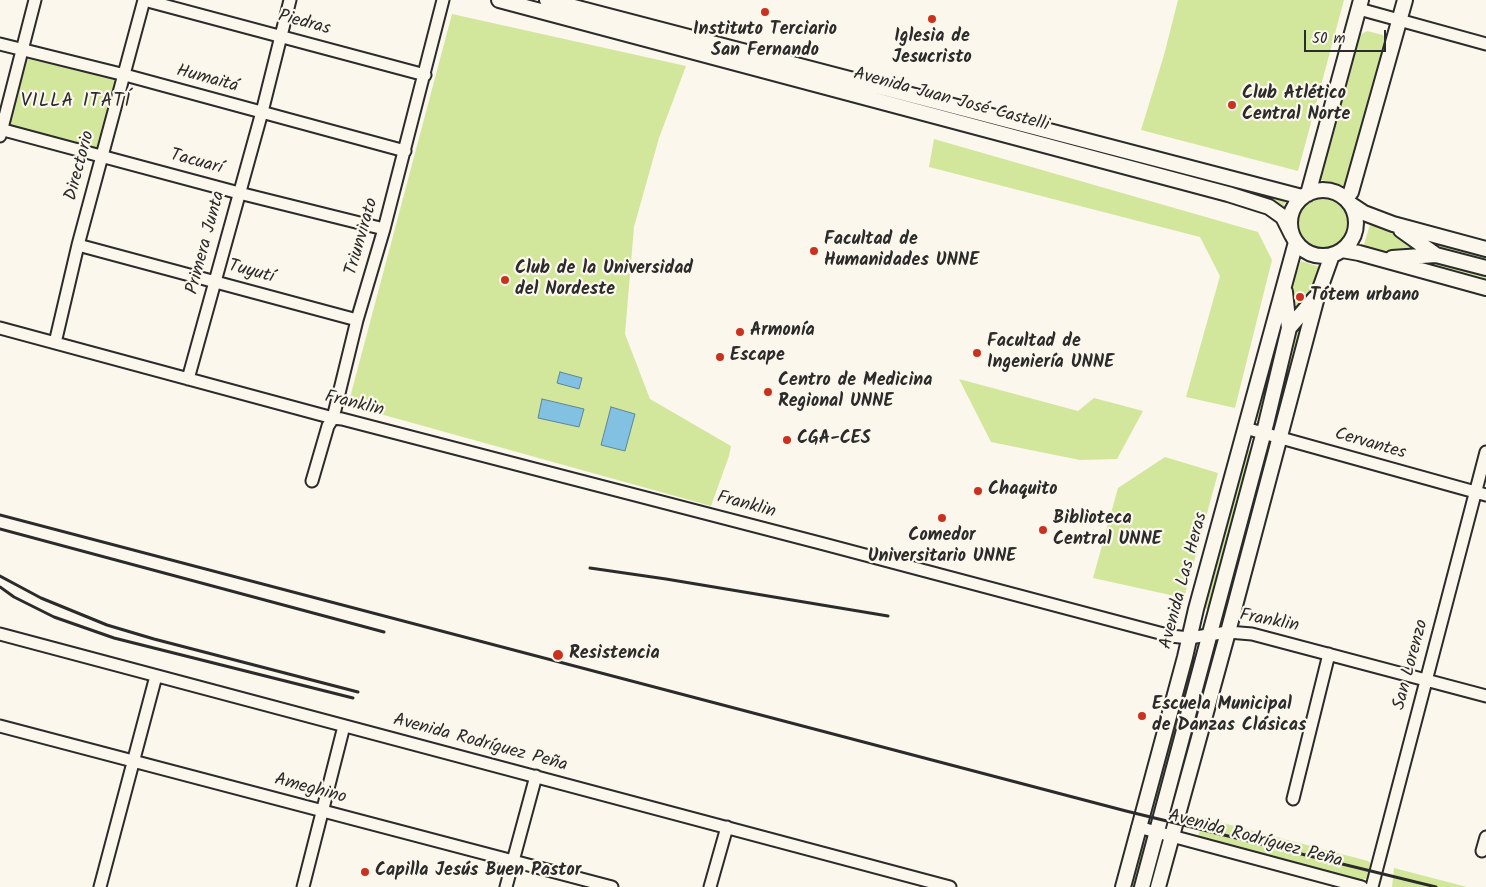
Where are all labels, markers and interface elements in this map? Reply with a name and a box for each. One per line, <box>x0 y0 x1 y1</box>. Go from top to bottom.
marker: Instituto Terciario San Fernando <box>759 6 771 18</box>
street label: Piedras <box>276 7 332 41</box>
marker: Iglesia de Jesucristo <box>926 13 938 25</box>
place label: Instituto Terciario San Fernando <box>693 20 837 62</box>
scale bar <box>1306 20 1388 52</box>
place label: Iglesia de Jesucristo <box>892 27 972 70</box>
text: 50 m <box>1312 27 1346 51</box>
street label: Humaitá <box>174 61 240 99</box>
street label: Avenida Juan José Castelli <box>851 64 1051 138</box>
place label: Club Atlético Central Norte <box>1242 84 1350 126</box>
district label: VILLA ITATÍ <box>19 92 133 114</box>
marker: Club Atlético Central Norte <box>1226 99 1238 111</box>
street label: Directorio <box>61 129 101 203</box>
street label: Tacuarí <box>167 146 225 180</box>
street label: Primera Junta <box>183 189 231 297</box>
street label: Triunvirato <box>342 196 384 278</box>
place label: Facultad de Humanidades UNNE <box>824 230 979 272</box>
marker: Facultad de Humanidades UNNE <box>808 245 820 257</box>
street label: Tuyutí <box>226 257 276 289</box>
place label: Club de la Universidad del Nordeste <box>515 259 693 302</box>
marker: Club de la Universidad del Nordeste <box>499 274 511 286</box>
place label: Tótem urbano <box>1310 286 1419 308</box>
marker: Tótem urbano <box>1294 291 1306 303</box>
place label: Armonía <box>750 321 815 343</box>
marker: Armonía <box>734 326 746 338</box>
place label: Facultad de Ingeniería UNNE <box>987 332 1114 374</box>
place label: Escape <box>730 346 785 368</box>
marker: Facultad de Ingeniería UNNE <box>971 347 983 359</box>
marker: Escape <box>714 351 726 363</box>
place label: Centro de Medicina Regional UNNE <box>778 371 932 414</box>
marker: Centro de Medicina Regional UNNE <box>762 386 774 398</box>
street label: Franklin <box>322 387 386 423</box>
street label: Cervantes <box>1332 425 1408 465</box>
place label: CGA-CES <box>797 429 871 451</box>
marker: CGA-CES <box>781 434 793 446</box>
place label: Chaquito <box>988 480 1058 502</box>
marker: Chaquito <box>972 485 984 497</box>
street label: Franklin <box>714 488 778 524</box>
place label: Biblioteca Central UNNE <box>1053 509 1162 552</box>
street label: Avenida Las Heras <box>1156 510 1214 652</box>
marker: Comedor Universitario UNNE <box>936 512 948 524</box>
marker: Biblioteca Central UNNE <box>1037 524 1049 536</box>
place label: Comedor Universitario UNNE <box>868 526 1016 568</box>
street label: Franklin <box>1237 606 1301 638</box>
street label: San Lorenzo <box>1390 618 1434 712</box>
place label: Resistencia <box>569 644 660 666</box>
marker: Resistencia <box>551 648 565 662</box>
place label: Escuela Municipal de Danzas Clásicas <box>1152 695 1306 738</box>
street label: Avenida Rodríguez Peña <box>391 710 569 778</box>
marker: Escuela Municipal de Danzas Clásicas <box>1136 710 1148 722</box>
street label: Ameghino <box>272 770 348 810</box>
street label: Avenida Rodríguez Peña <box>1166 806 1344 874</box>
place label: Capilla Jesús Buen Pastor <box>375 861 581 883</box>
marker: Capilla Jesús Buen Pastor <box>359 866 371 878</box>

